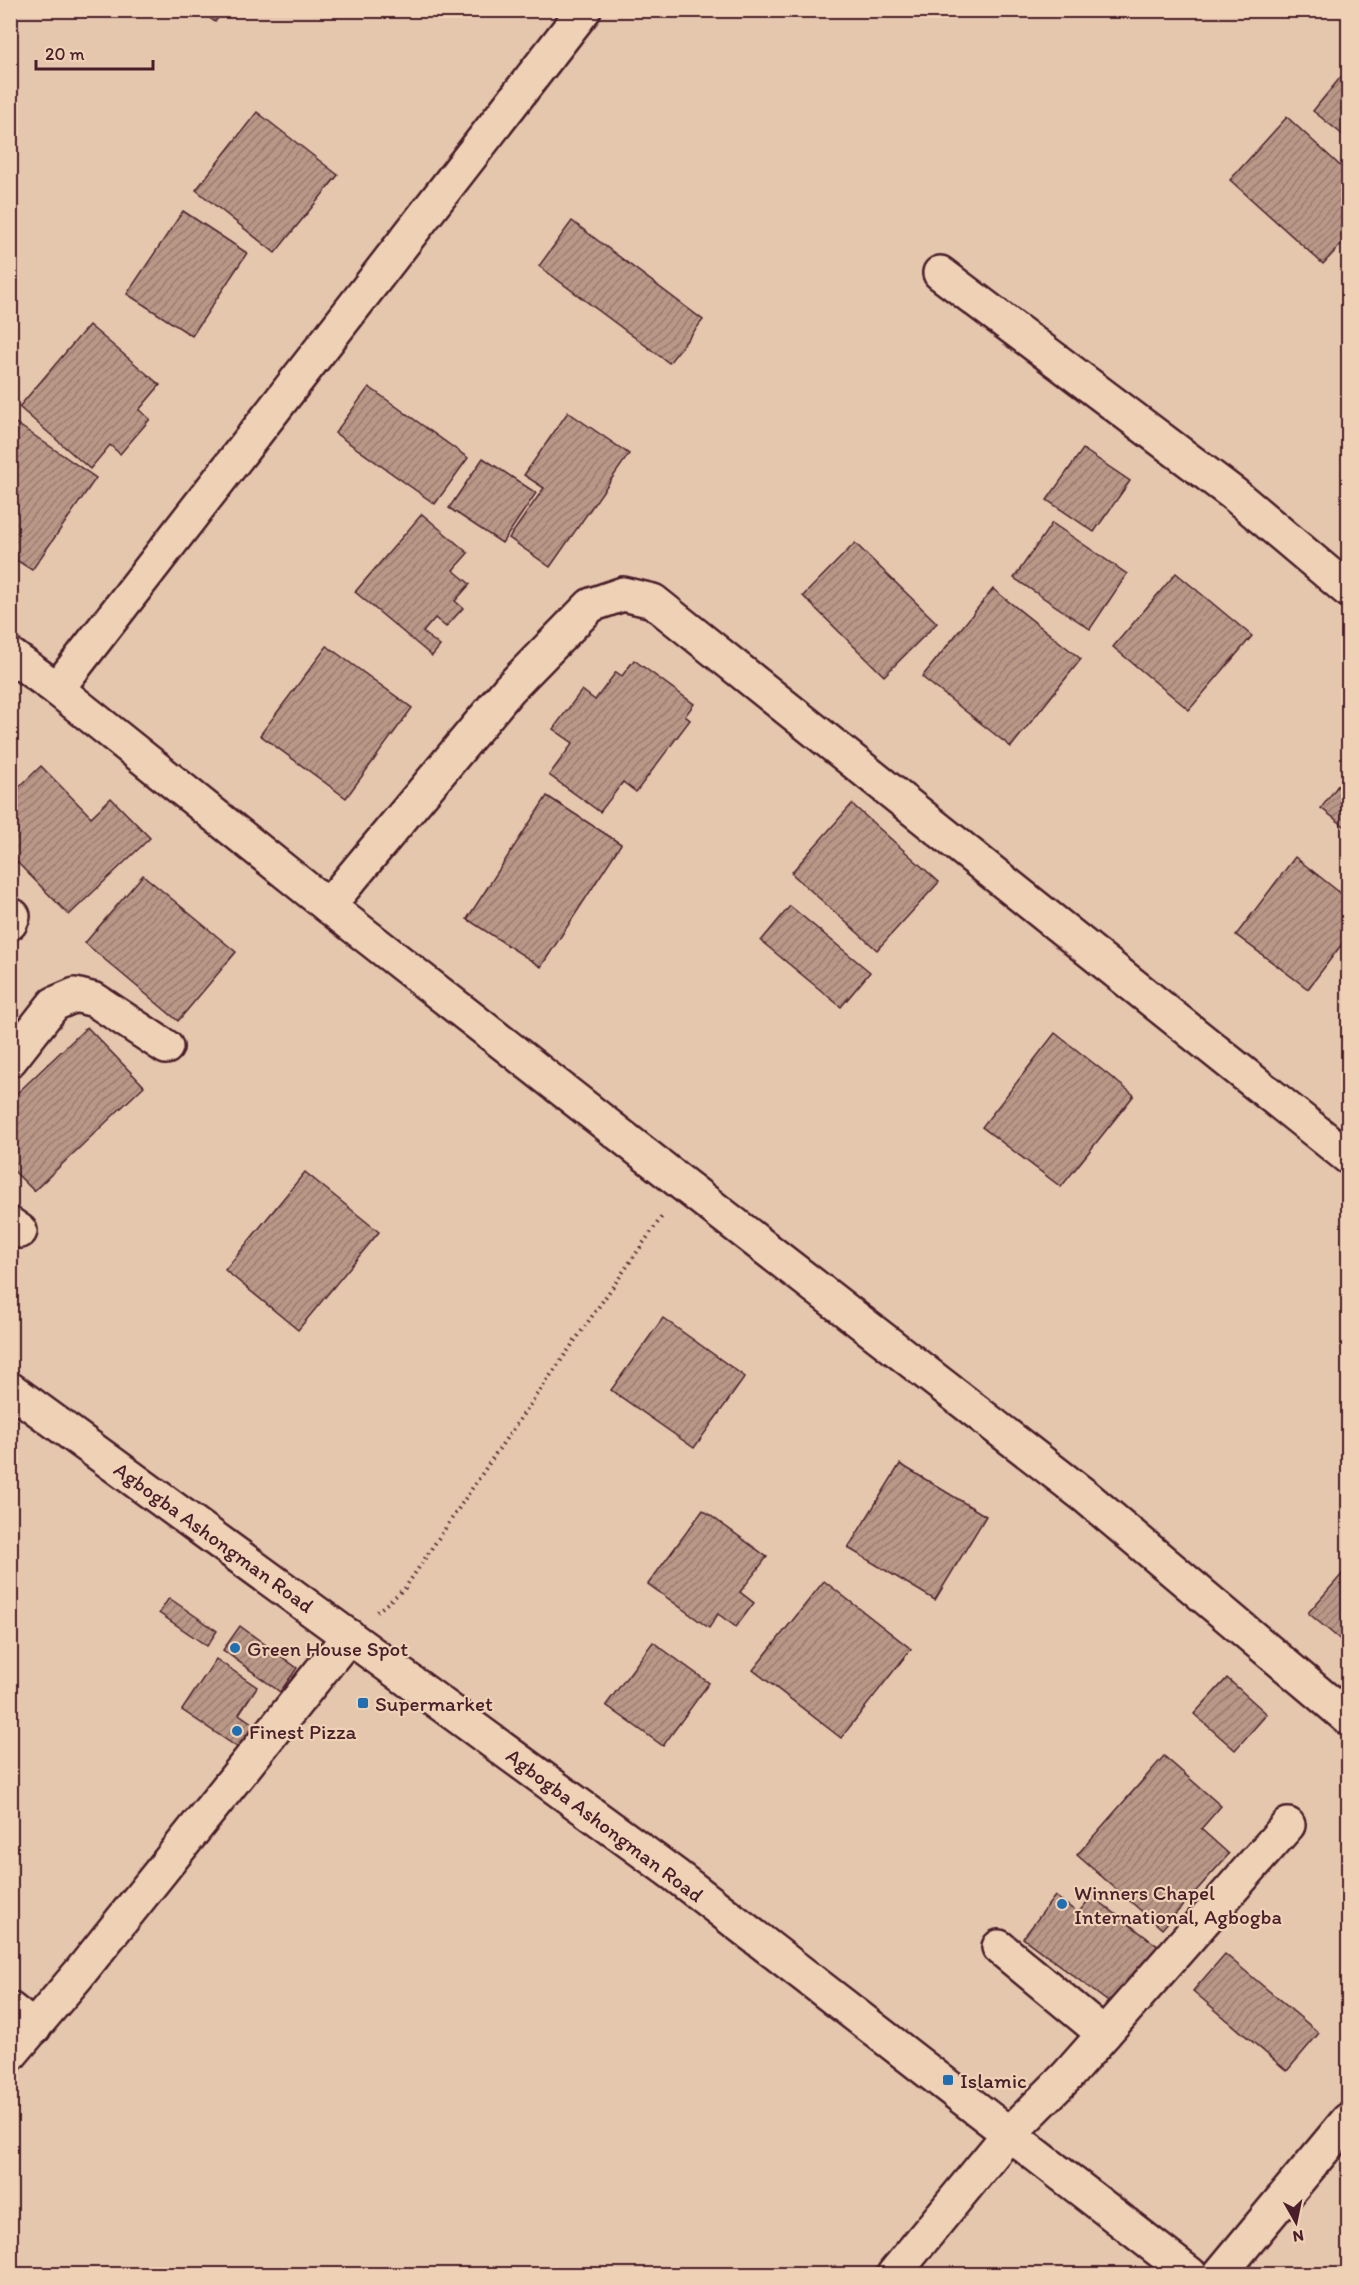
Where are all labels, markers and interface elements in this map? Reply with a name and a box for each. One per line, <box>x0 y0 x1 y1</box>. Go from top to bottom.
scale bar <box>36 33 153 71</box>
text: 20 m <box>45 43 85 65</box>
street label: Agbogba Ashongman Road <box>109 1456 319 1618</box>
place label: Green House Spot <box>247 1636 408 1661</box>
marker: Green House Spot <box>228 1641 242 1655</box>
place label: Supermarket <box>375 1691 493 1716</box>
marker: Supermarket <box>356 1696 370 1710</box>
place label: Finest Pizza <box>249 1719 357 1744</box>
marker: Finest Pizza <box>230 1724 244 1738</box>
street label: Agbogba Ashongman Road <box>501 1743 709 1907</box>
place label: Winners Chapel International, Agbogba <box>1074 1880 1282 1929</box>
marker: Winners Chapel International, Agbogba <box>1055 1897 1069 1911</box>
place label: Islamic <box>960 2068 1027 2093</box>
marker: Islamic <box>941 2073 955 2087</box>
north arrow <box>1266 2192 1326 2252</box>
text: N <box>1291 2226 1305 2247</box>

